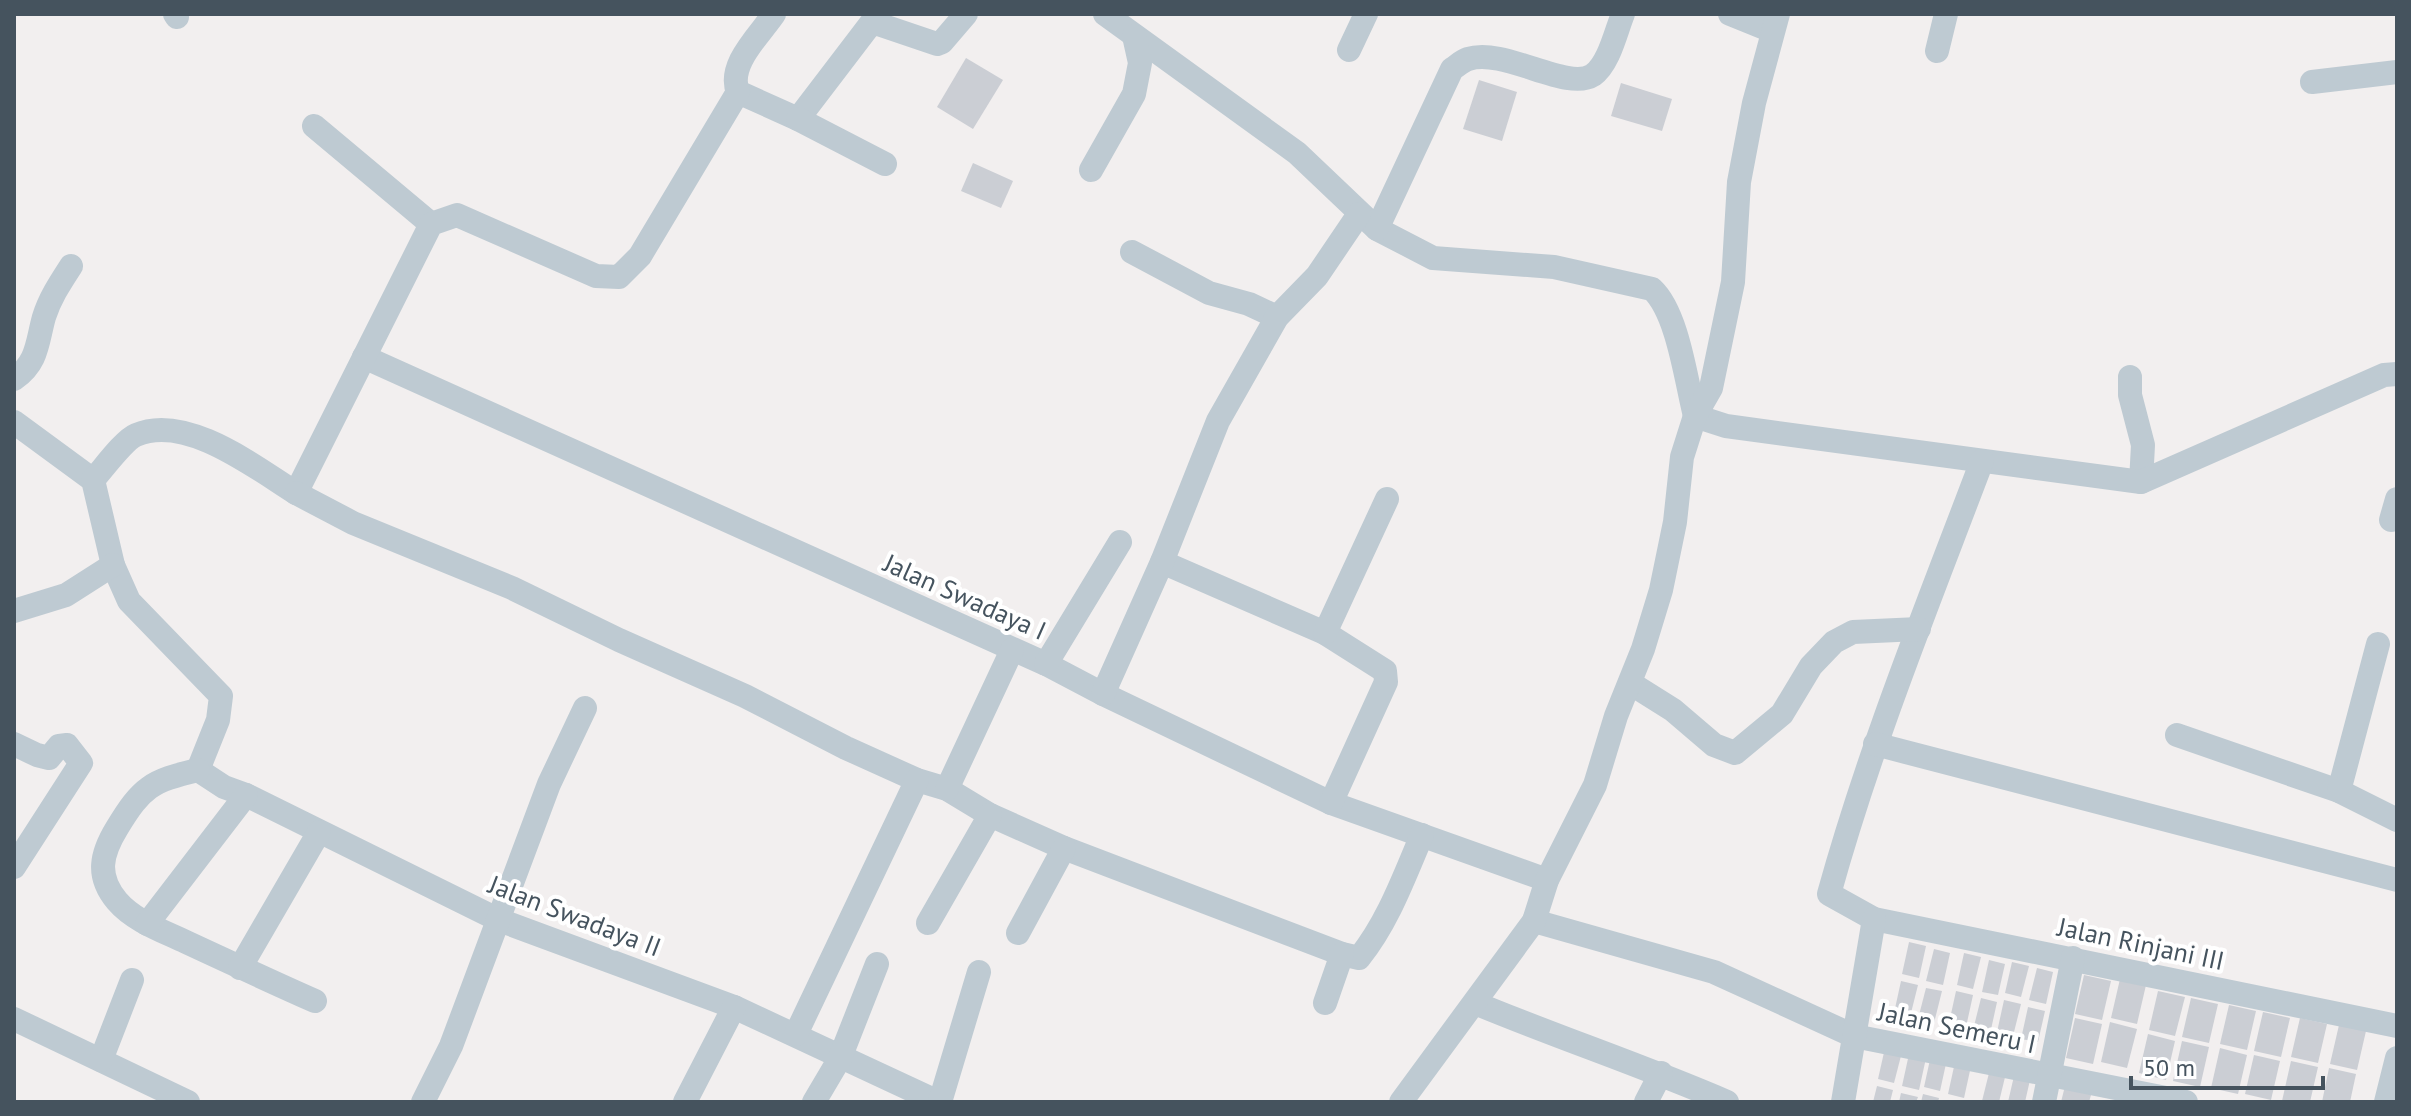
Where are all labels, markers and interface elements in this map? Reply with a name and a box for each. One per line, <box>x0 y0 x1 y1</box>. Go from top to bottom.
street label: Jalan Swadaya I <box>878 546 1052 647</box>
street label: Jalan Swadaya II <box>483 867 666 964</box>
street label: Jalan Rinjani III <box>2054 910 2227 977</box>
street label: Jalan Semeru I <box>1874 994 2039 1060</box>
scale bar <box>2131 1040 2323 1090</box>
text: 50 m <box>2143 1052 2195 1083</box>

